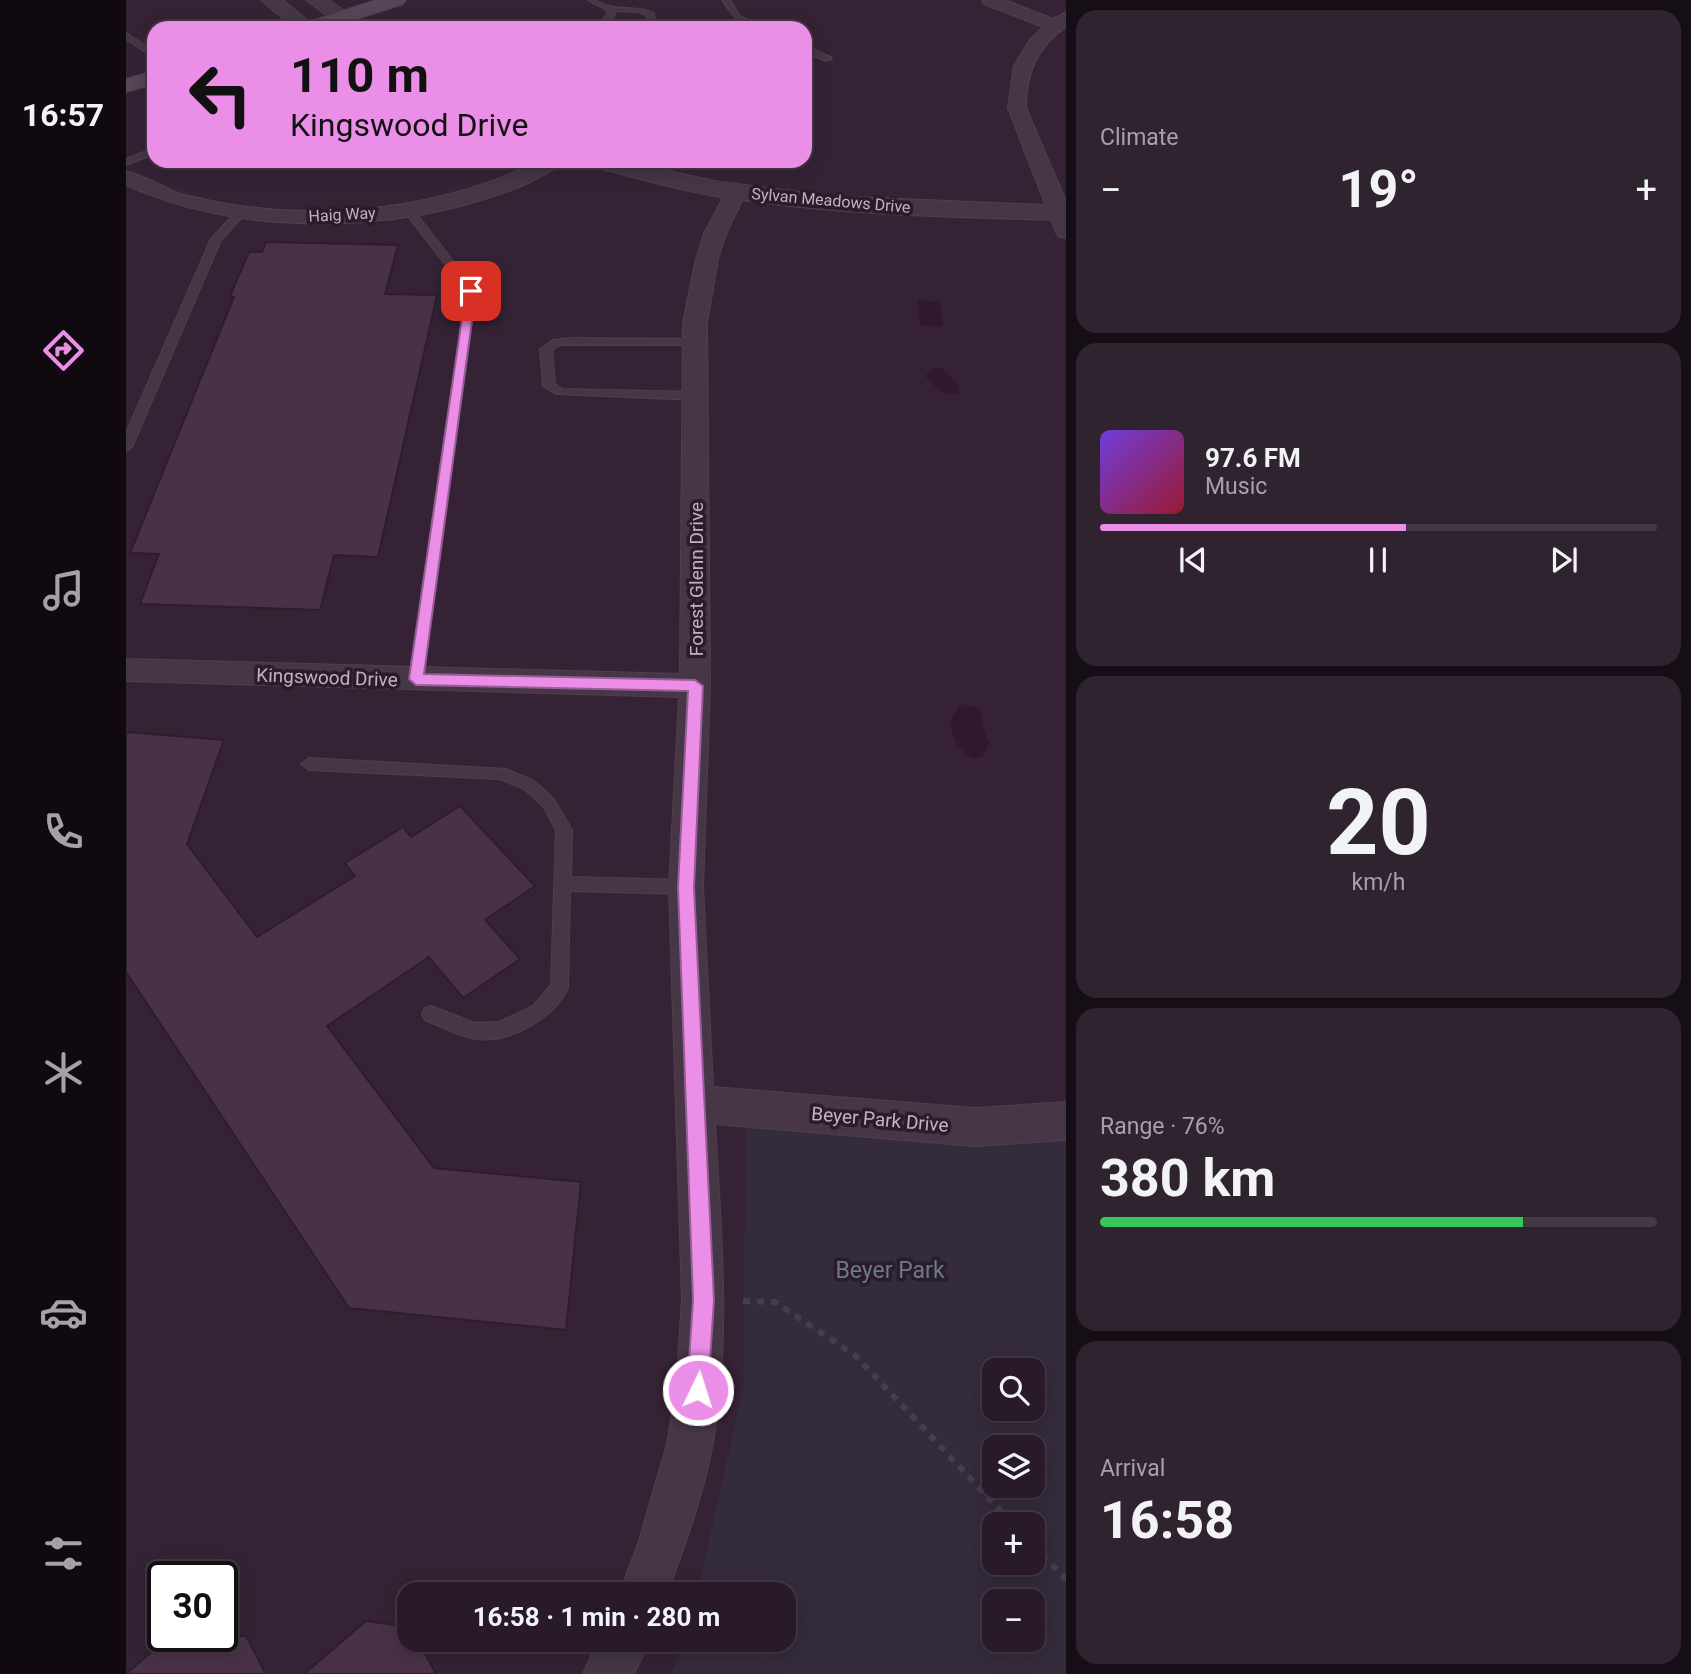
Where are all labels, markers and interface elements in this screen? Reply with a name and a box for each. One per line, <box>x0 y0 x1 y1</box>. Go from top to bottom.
text: 110 m <box>290 47 429 104</box>
icon: left <box>175 49 266 140</box>
text: 16:57 <box>22 96 104 134</box>
text: Kingswood Drive <box>290 106 528 144</box>
text: Climate <box>1100 124 1179 151</box>
text: 19° <box>1339 159 1419 220</box>
text: − <box>1100 168 1122 212</box>
text: + <box>1635 168 1657 212</box>
street label: Sylvan Meadows Drive <box>751 184 911 217</box>
street label: Haig Way <box>308 203 376 226</box>
pin <box>441 261 501 321</box>
icon: arrive <box>452 272 490 310</box>
icon: directions <box>39 326 88 375</box>
text: 97.6 FM <box>1205 443 1301 473</box>
text: Music <box>1205 473 1267 500</box>
street label: Forest Glenn Drive <box>685 502 708 656</box>
icon: previous <box>1174 541 1212 579</box>
icon: pause <box>1359 541 1397 579</box>
icon: next <box>1545 541 1583 579</box>
icon: music <box>39 566 88 615</box>
street label: Kingswood Drive <box>256 664 398 691</box>
text: 20 <box>1326 770 1431 876</box>
icon: phone <box>39 807 88 856</box>
text: km/h <box>1352 869 1406 896</box>
icon: climate <box>39 1048 88 1097</box>
street label: Beyer Park Drive <box>810 1102 949 1137</box>
text: Range · 76% <box>1100 1113 1225 1140</box>
text: 380 km <box>1100 1148 1275 1209</box>
park label: Beyer Park <box>835 1257 945 1284</box>
icon: car <box>39 1288 88 1337</box>
position arrow <box>661 1353 735 1427</box>
map controls <box>982 1358 1045 1652</box>
button: search <box>982 1358 1045 1421</box>
button: layers <box>982 1435 1045 1498</box>
text: Arrival <box>1100 1455 1165 1482</box>
text: 16:58 <box>1100 1490 1234 1551</box>
button: + <box>982 1512 1045 1575</box>
icon: filters <box>39 1529 88 1578</box>
speed limit sign: 30 <box>147 1561 238 1652</box>
button: − <box>982 1589 1045 1652</box>
text: 16:58 · 1 min · 280 m <box>473 1602 720 1632</box>

